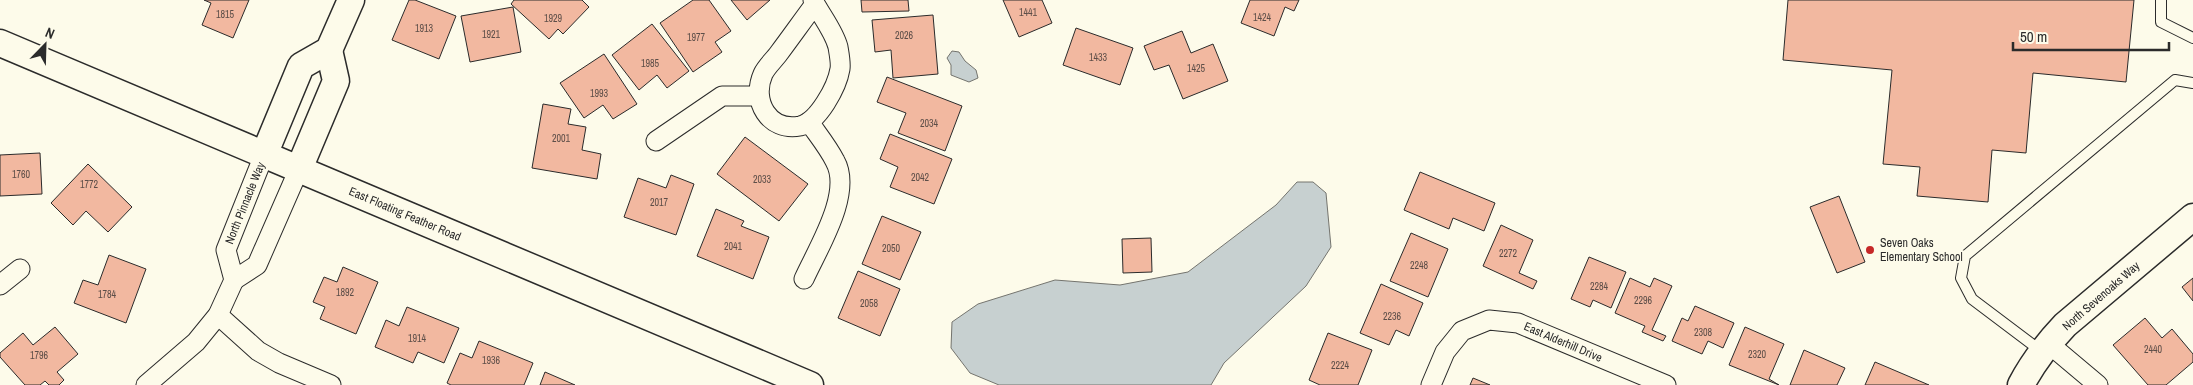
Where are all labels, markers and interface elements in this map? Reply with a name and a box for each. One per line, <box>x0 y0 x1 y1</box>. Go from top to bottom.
house number: 1441 <box>1019 6 1038 19</box>
house number: 1815 <box>216 8 235 21</box>
house number: 1424 <box>1253 11 1272 24</box>
house number: 1929 <box>544 12 563 25</box>
north arrow <box>20 20 70 70</box>
scale bar <box>2013 20 2169 52</box>
house number: 1913 <box>415 22 434 35</box>
text: N <box>43 23 57 43</box>
text: 50 m <box>2020 26 2047 47</box>
house number: 1921 <box>482 28 501 41</box>
house number: 2026 <box>895 29 914 42</box>
house number: 1977 <box>687 31 706 44</box>
house number: 1433 <box>1089 51 1108 64</box>
house number: 1985 <box>641 57 660 70</box>
house number: 1425 <box>1187 62 1206 75</box>
house number: 1993 <box>590 87 609 100</box>
house number: 2034 <box>920 117 939 130</box>
house number: 2001 <box>552 132 571 145</box>
street label: North Pinnacle Way <box>221 160 269 246</box>
house number: 1760 <box>12 168 31 181</box>
house number: 2042 <box>911 171 930 184</box>
house number: 2033 <box>753 173 772 186</box>
house number: 1772 <box>80 178 99 191</box>
street label: East Floating Feather Road <box>346 183 464 245</box>
house number: 2017 <box>650 196 669 209</box>
place label: Seven Oaks Elementary School <box>1880 235 1963 265</box>
house number: 2041 <box>724 240 743 253</box>
house number: 2050 <box>882 242 901 255</box>
marker: Seven Oaks Elementary School <box>1864 244 1876 256</box>
house number: 2272 <box>1499 247 1518 260</box>
street label: North Sevenoaks Way <box>2059 258 2143 334</box>
house number: 2248 <box>1410 259 1429 272</box>
house number: 2284 <box>1590 280 1609 293</box>
house number: 1892 <box>336 286 355 299</box>
house number: 1784 <box>98 288 117 301</box>
house number: 2296 <box>1634 294 1653 307</box>
house number: 2058 <box>860 297 879 310</box>
house number: 2236 <box>1383 310 1402 323</box>
street label: East Alderhill Drive <box>1521 318 1605 366</box>
house number: 2308 <box>1694 326 1713 339</box>
house number: 1914 <box>408 332 427 345</box>
house number: 2440 <box>2144 343 2163 356</box>
house number: 2320 <box>1748 348 1767 361</box>
house number: 1796 <box>30 349 49 362</box>
house number: 1936 <box>482 354 501 367</box>
house number: 2224 <box>1331 359 1350 372</box>

